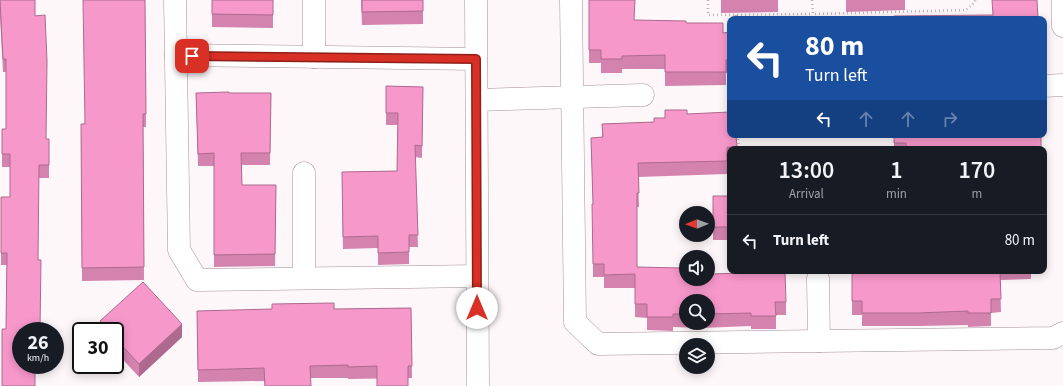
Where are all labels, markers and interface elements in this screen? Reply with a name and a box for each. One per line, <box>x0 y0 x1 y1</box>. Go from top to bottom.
text: 80 m <box>805 26 864 66</box>
icon: left <box>739 32 791 84</box>
pin <box>175 39 209 73</box>
icon: arrive <box>181 45 203 67</box>
text: Turn left <box>805 63 867 88</box>
icon: left <box>813 108 835 130</box>
icon: ahead <box>855 108 877 130</box>
icon: ahead <box>897 108 919 130</box>
icon: right <box>939 108 961 130</box>
text: 13:00 <box>779 153 834 188</box>
text: 1 <box>890 153 903 188</box>
text: 170 <box>959 153 995 188</box>
text: Arrival <box>789 185 824 203</box>
text: min <box>886 185 907 203</box>
text: m <box>972 185 982 203</box>
north arrow <box>679 206 715 242</box>
map controls <box>679 206 715 374</box>
icon: left <box>739 230 761 252</box>
text: Turn left <box>773 230 829 251</box>
text: 80 m <box>1005 230 1035 251</box>
button: sound <box>679 250 715 286</box>
position arrow <box>456 287 498 329</box>
button: search <box>679 294 715 330</box>
speed limit sign: 30 <box>72 322 124 374</box>
text: 26 <box>27 329 49 357</box>
button: layers <box>679 338 715 374</box>
text: km/h <box>27 351 49 365</box>

